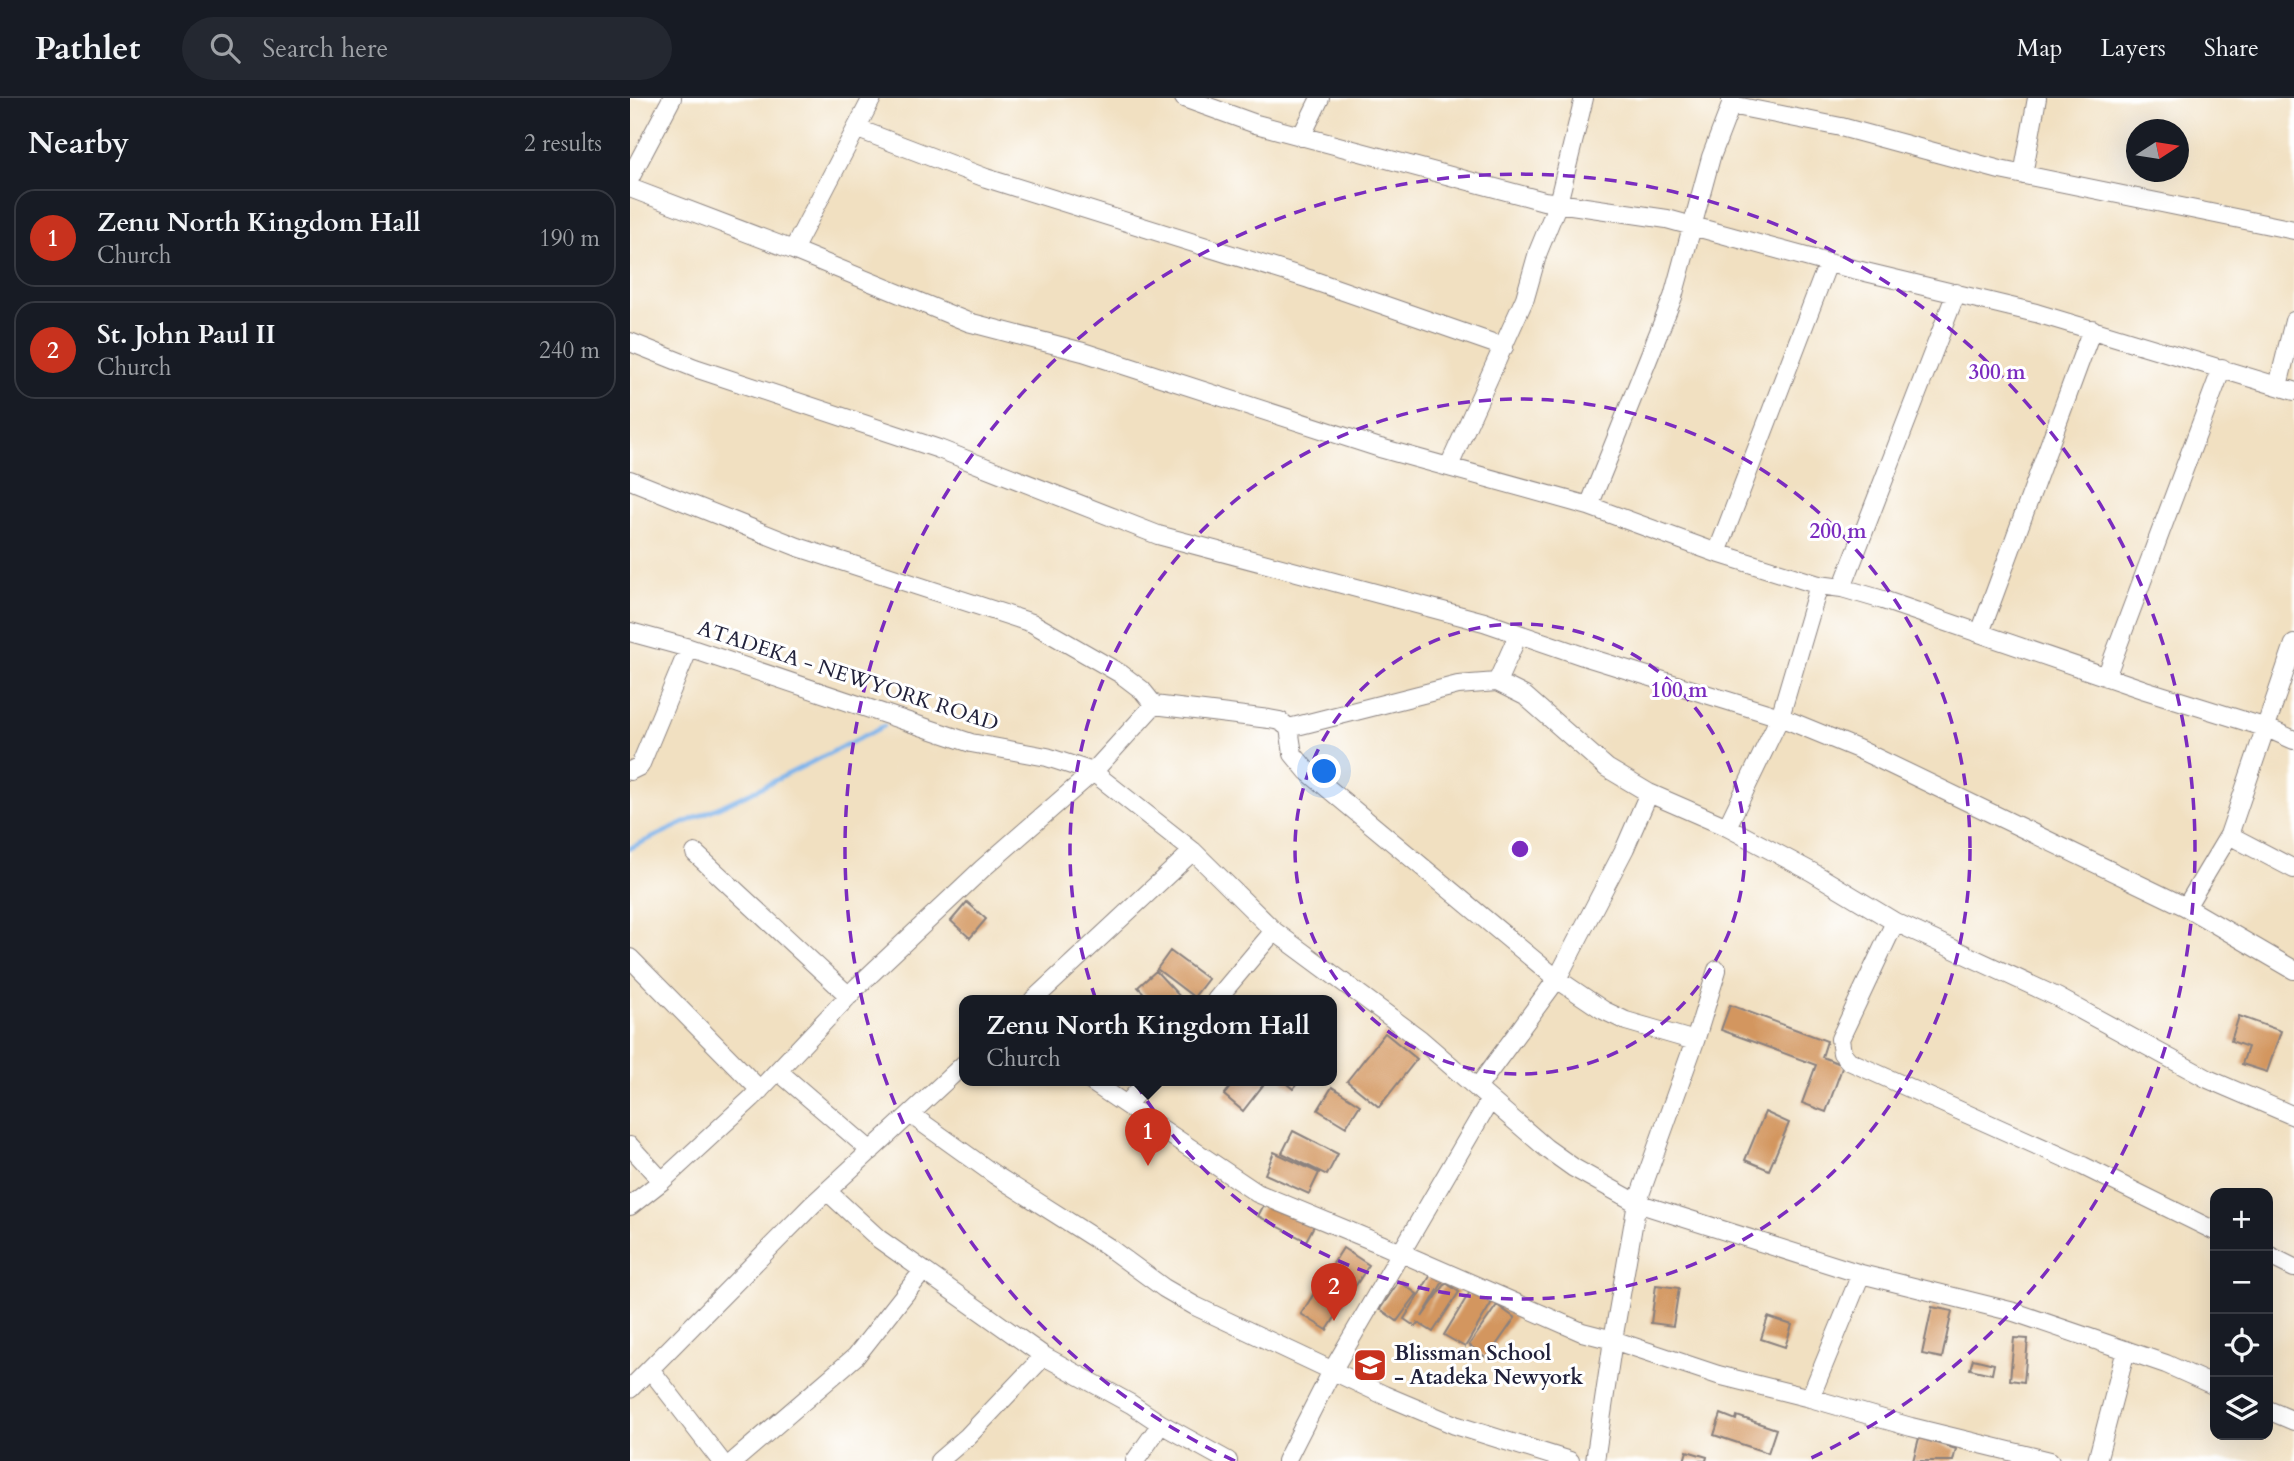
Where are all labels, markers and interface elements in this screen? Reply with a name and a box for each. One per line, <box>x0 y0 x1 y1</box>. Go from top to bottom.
search box <box>182 17 672 80</box>
text: Pathlet <box>35 26 140 71</box>
icon: search <box>206 29 244 67</box>
text: Search here <box>262 31 388 66</box>
text: Map <box>2017 32 2063 65</box>
text: Layers <box>2101 32 2166 65</box>
text: Share <box>2204 32 2259 65</box>
north arrow <box>2126 119 2189 182</box>
text: Nearby <box>28 123 129 164</box>
text: 2 results <box>524 128 602 159</box>
text: Zenu North Kingdom Hall <box>97 205 421 240</box>
text: 1 <box>47 223 59 254</box>
text: 190 m <box>539 223 600 254</box>
text: Church <box>97 240 171 271</box>
text: St. John Paul II <box>97 317 276 352</box>
text: 2 <box>47 335 59 366</box>
text: 240 m <box>539 335 600 366</box>
text: Church <box>97 352 171 383</box>
text: 300 m <box>1968 358 2026 387</box>
text: 200 m <box>1809 517 1867 546</box>
street label: ATADEKA - NEWYORK ROAD <box>694 614 1002 738</box>
text: 100 m <box>1650 676 1708 705</box>
your location <box>1307 754 1341 788</box>
centre of rings <box>1508 837 1532 861</box>
popup <box>959 995 1337 1086</box>
text: Zenu North Kingdom Hall <box>986 1008 1310 1043</box>
text: Church <box>986 1043 1061 1074</box>
pin: 1 <box>1125 1108 1171 1166</box>
map controls <box>2210 1188 2273 1440</box>
button: + <box>2210 1188 2273 1251</box>
button: − <box>2210 1251 2273 1314</box>
pin: 2 <box>1311 1263 1357 1321</box>
button: locate <box>2210 1314 2273 1377</box>
place label: Blissman School - Atadeka Newyork <box>1394 1339 1583 1392</box>
school or university icon: Blissman School - Atadeka Newyork <box>1351 1346 1389 1384</box>
button: layers <box>2210 1377 2273 1440</box>

